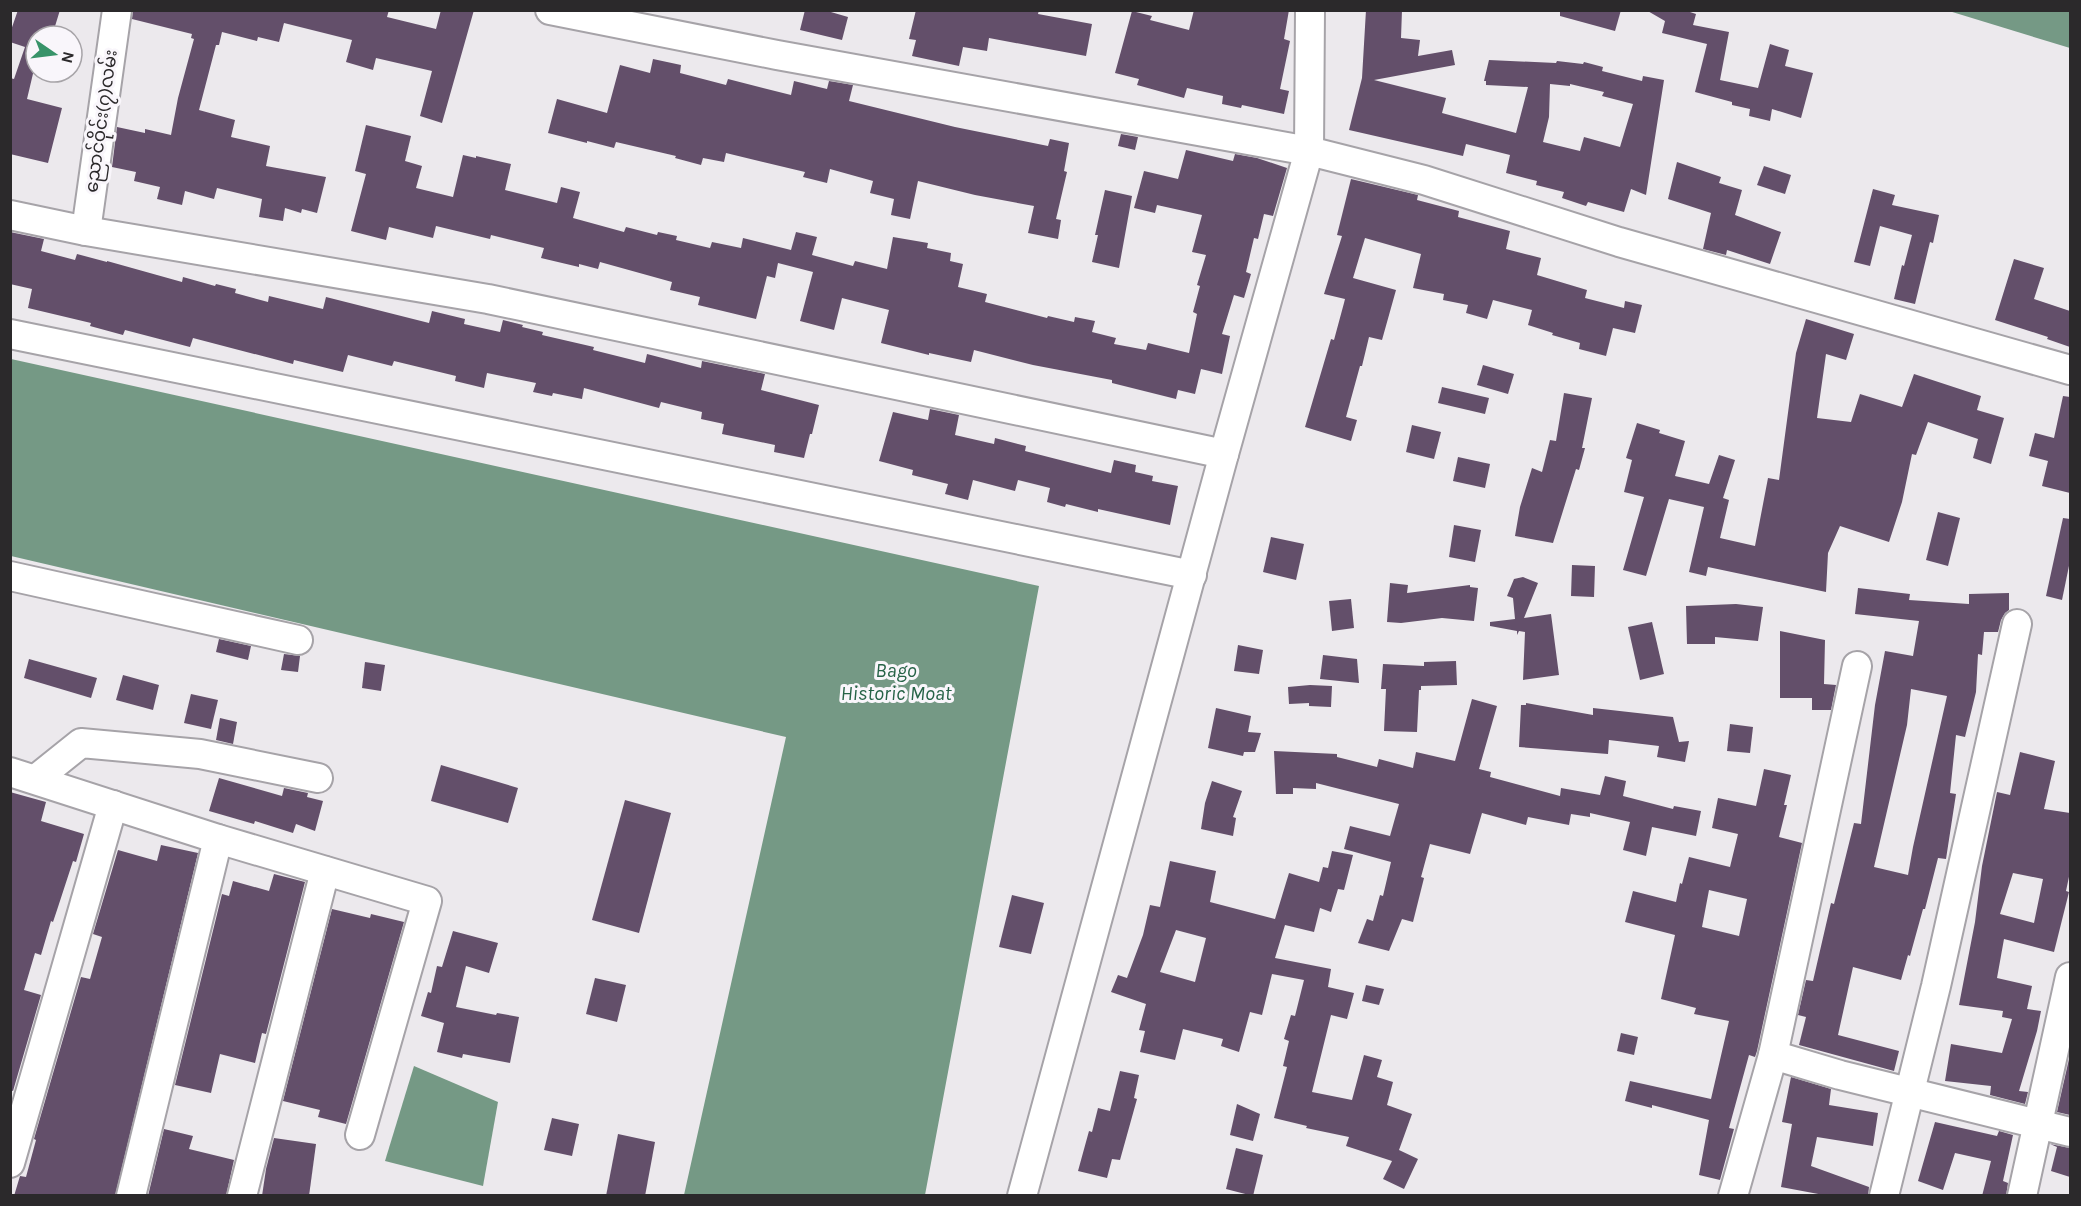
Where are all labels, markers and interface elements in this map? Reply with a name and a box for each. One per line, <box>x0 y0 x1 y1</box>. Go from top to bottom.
north arrow <box>24 24 84 84</box>
street label: ညောင်ဝိုင်း(၇)လမ်း <box>77 48 126 194</box>
text: N <box>57 50 79 65</box>
water label: Bago Historic Moat <box>840 659 952 705</box>

